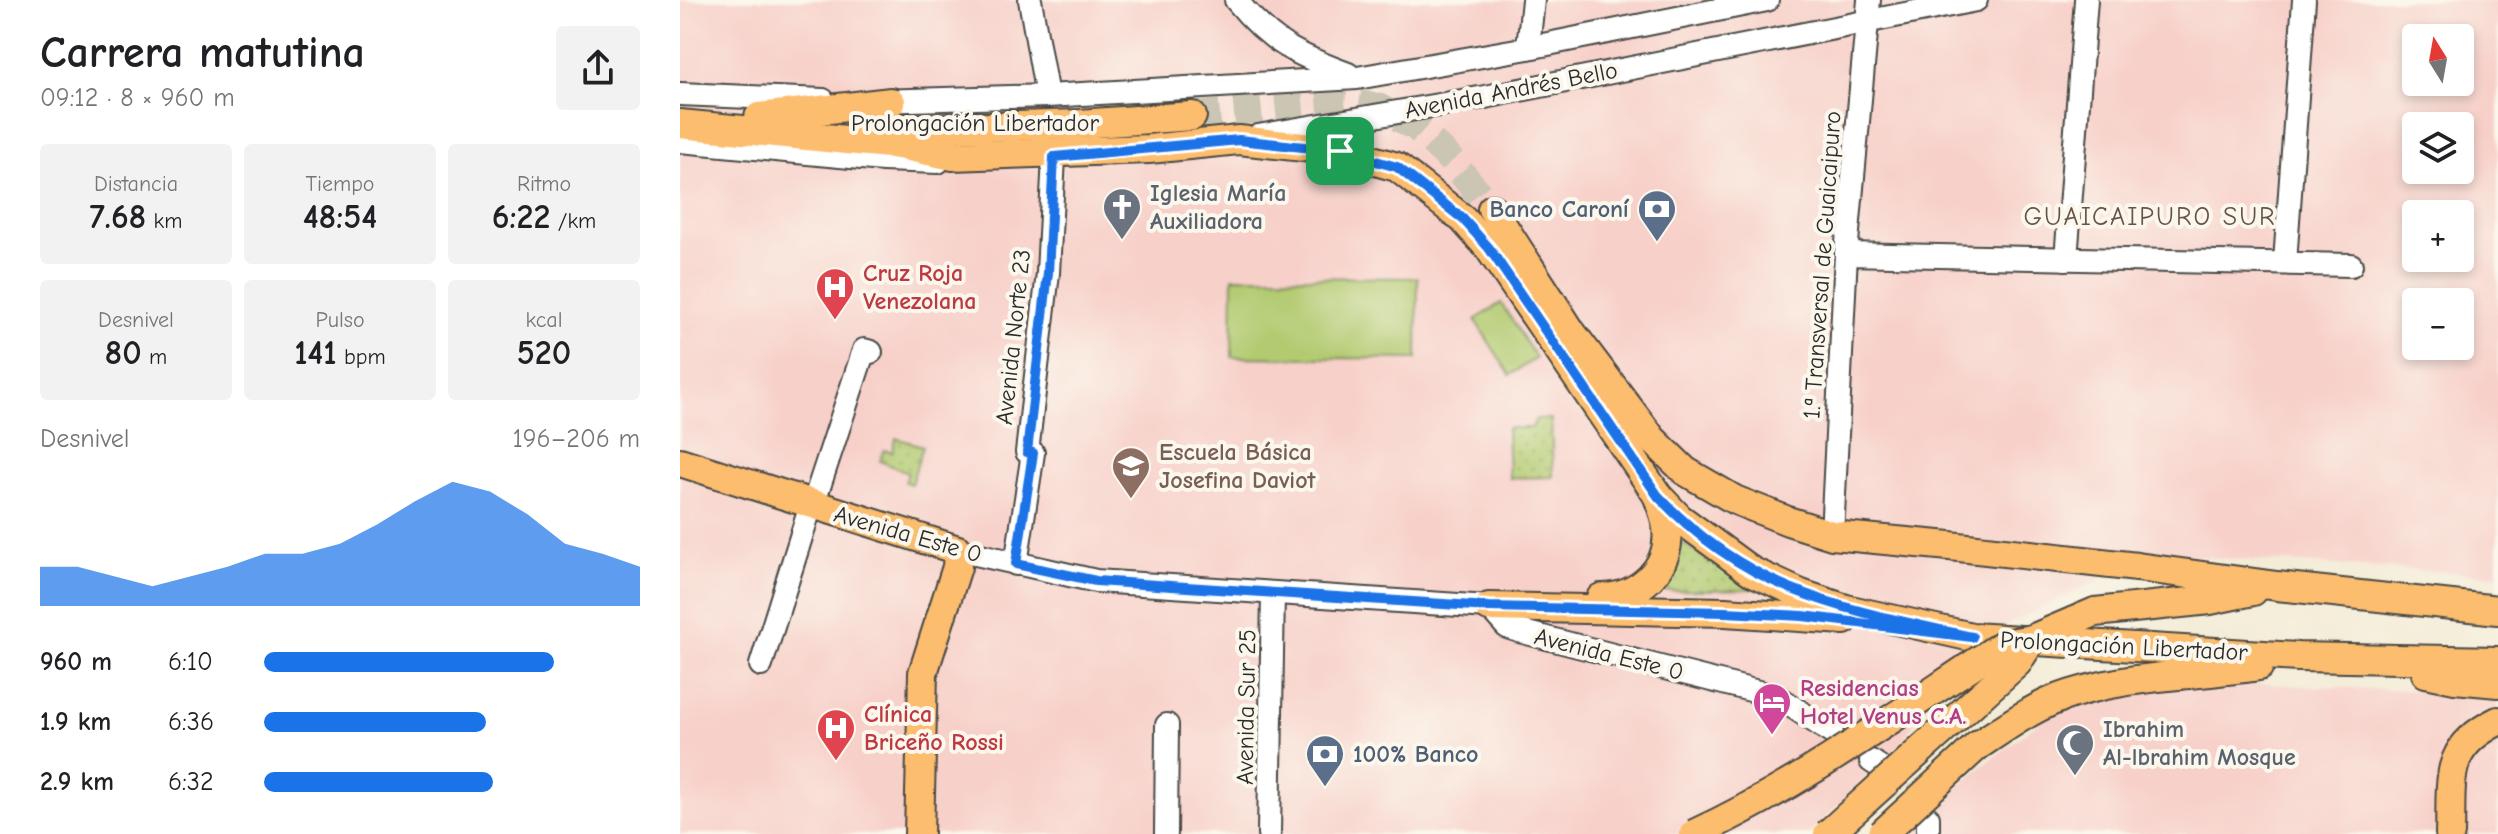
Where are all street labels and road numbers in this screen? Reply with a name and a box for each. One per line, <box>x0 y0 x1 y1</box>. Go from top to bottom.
street label: Avenida Andrés Bello <box>1402 56 1620 124</box>
street label: Prolongación Libertador <box>851 109 1099 137</box>
street label: 1.ª Transversal de Guaicaipuro <box>1797 110 1847 420</box>
street label: Avenida Norte 23 <box>990 248 1036 426</box>
street label: Avenida Este 0 <box>831 500 985 568</box>
street label: Avenida Este 0 <box>1532 622 1686 686</box>
street label: Prolongación Libertador <box>1999 626 2249 666</box>
street label: Avenida Sur 25 <box>1231 629 1261 785</box>

